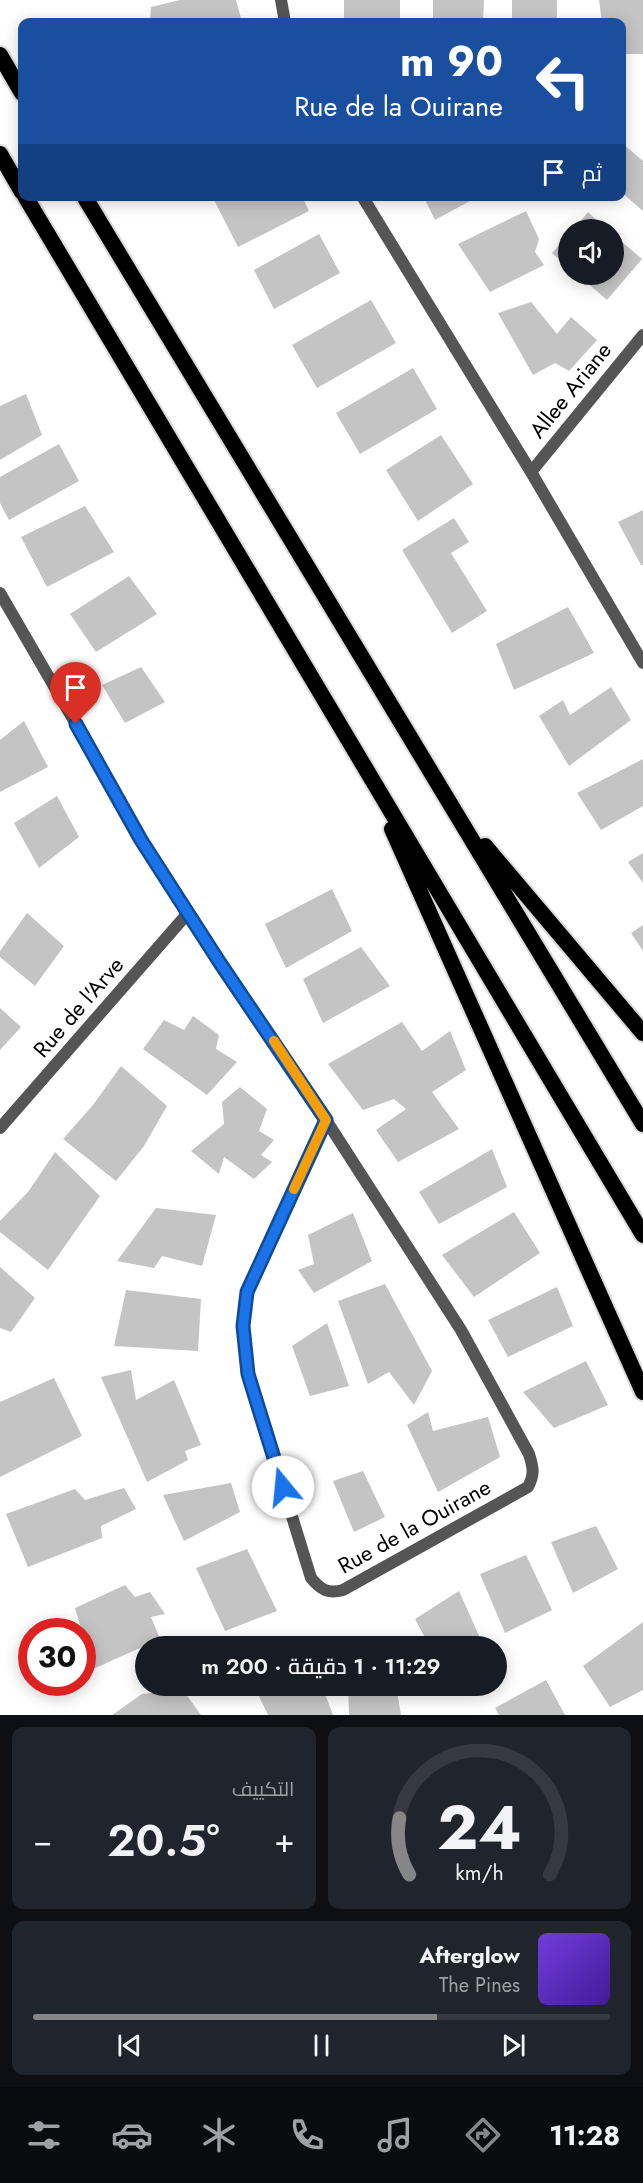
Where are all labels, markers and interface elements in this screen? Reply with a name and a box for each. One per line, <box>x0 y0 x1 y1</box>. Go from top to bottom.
text: 90 m <box>400 31 503 92</box>
icon: left <box>524 42 602 120</box>
text: Rue de la Ouirane <box>294 87 503 126</box>
icon: arrive <box>537 156 570 189</box>
text: ثم <box>582 157 602 189</box>
map controls <box>558 219 624 285</box>
button: sound <box>558 219 624 285</box>
street label: Allee Ariane <box>521 335 619 445</box>
pin <box>50 662 101 724</box>
icon: arrive <box>59 671 92 704</box>
street label: Rue de l'Arve <box>25 950 131 1064</box>
position arrow <box>251 1455 315 1519</box>
street label: Rue de la Ouirane <box>332 1471 496 1581</box>
speed limit sign: 30 <box>18 1618 96 1696</box>
text: 11:29 · 1 دقيقة · 200 m <box>201 1650 441 1682</box>
text: التكييف <box>232 1775 295 1804</box>
text: 24 <box>437 1782 521 1872</box>
text: 20.5° <box>107 1808 220 1873</box>
text: − <box>33 1817 52 1864</box>
text: + <box>274 1817 294 1864</box>
text: km/h <box>455 1857 503 1888</box>
text: Afterglow <box>419 1939 520 1971</box>
text: The Pines <box>439 1971 520 2000</box>
icon: previous <box>113 2029 146 2062</box>
icon: pause <box>305 2029 338 2062</box>
icon: next <box>497 2029 530 2062</box>
icon: filters <box>23 2114 65 2156</box>
icon: car <box>111 2114 153 2156</box>
icon: climate <box>198 2114 240 2156</box>
icon: phone <box>286 2114 328 2156</box>
icon: music <box>374 2114 416 2156</box>
icon: directions <box>462 2114 504 2156</box>
text: 11:28 <box>549 2116 620 2155</box>

